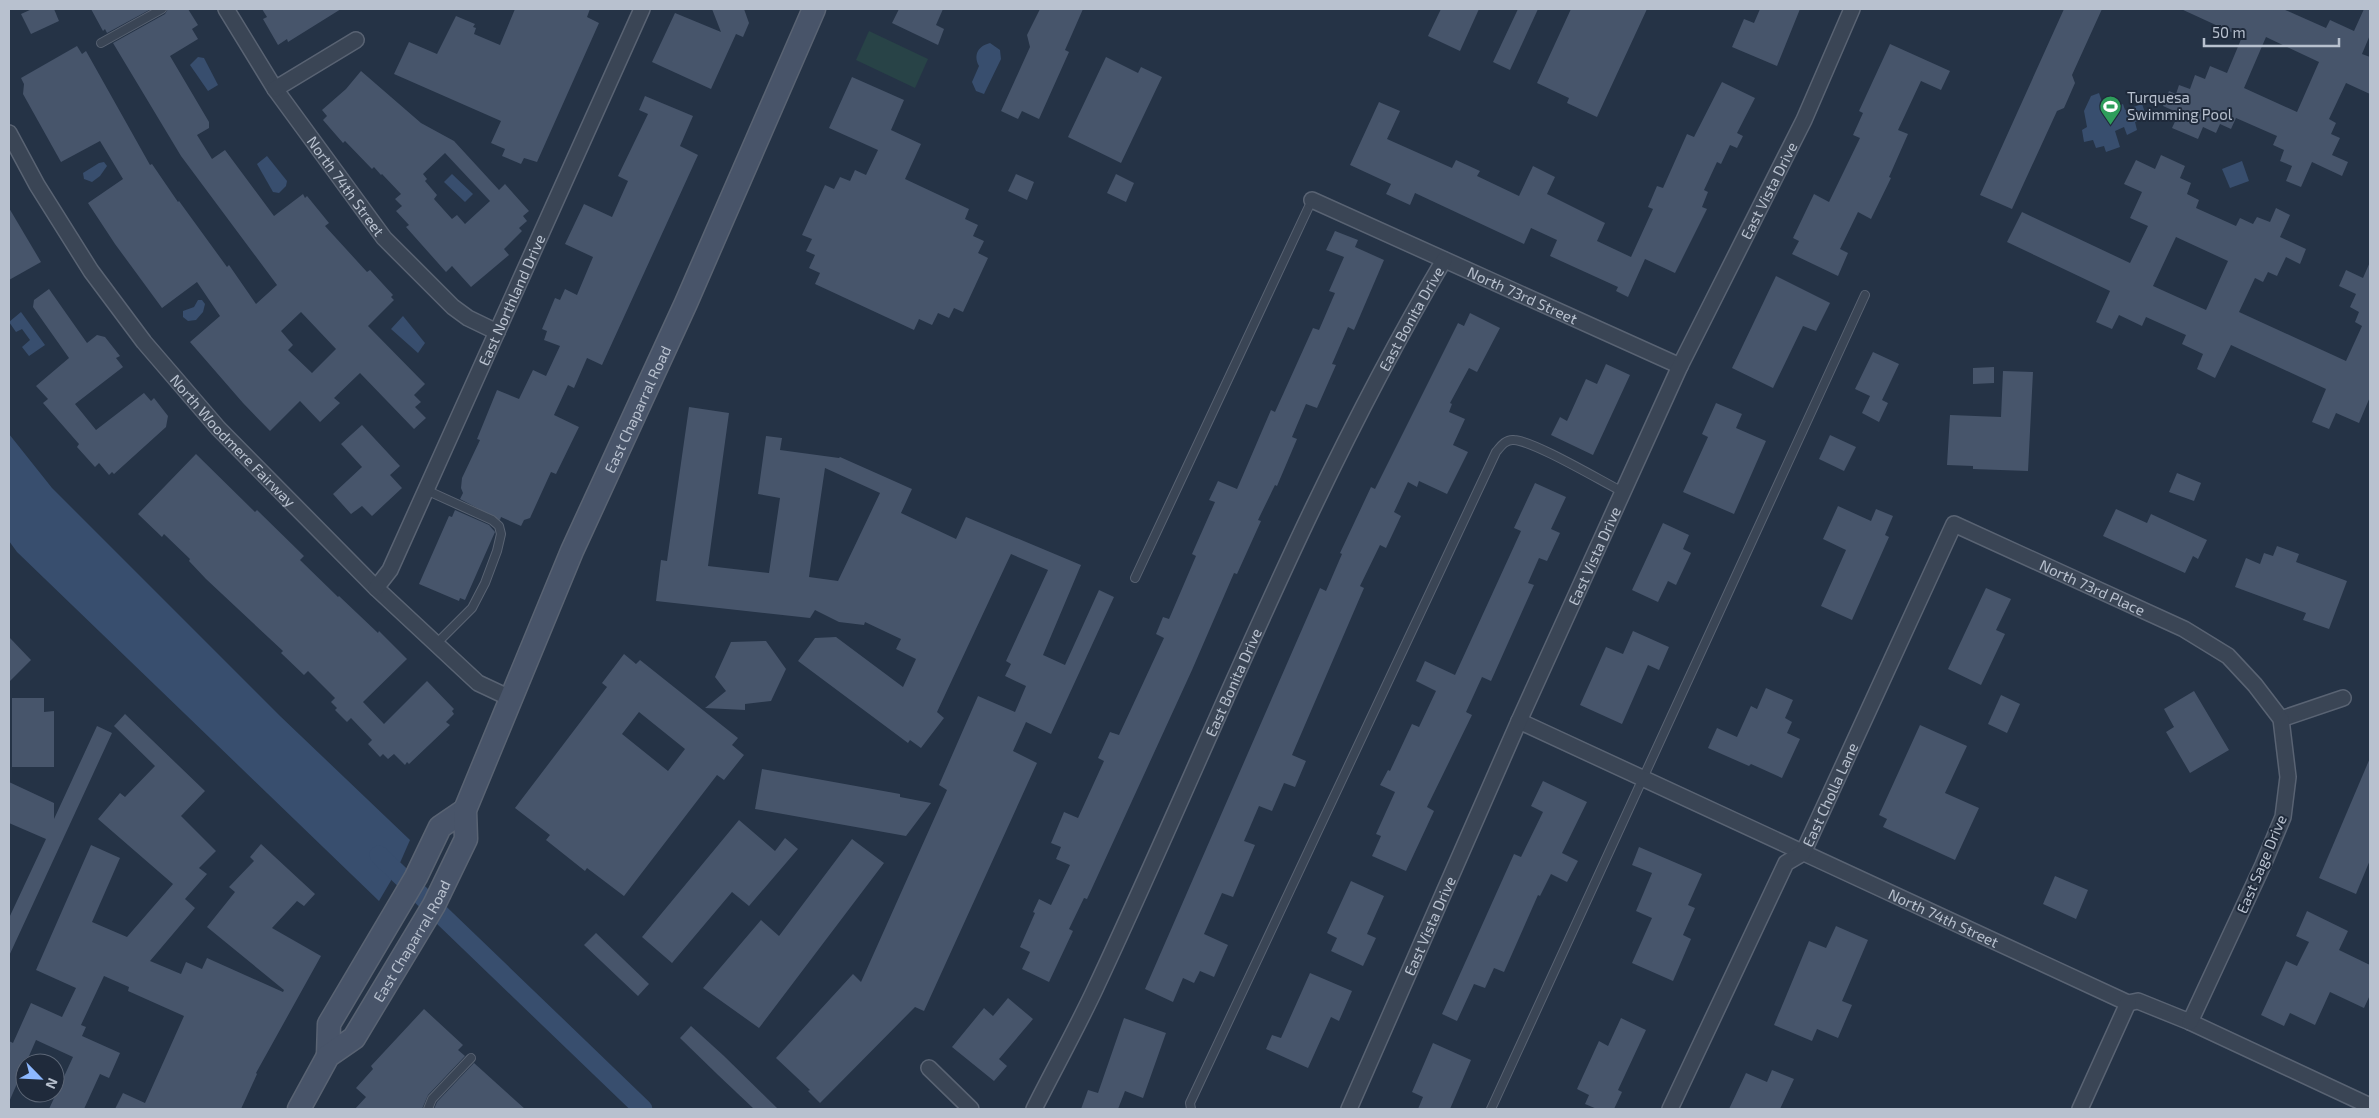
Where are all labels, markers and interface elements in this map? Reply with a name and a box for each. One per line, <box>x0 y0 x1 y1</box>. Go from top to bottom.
scale bar <box>2204 15 2339 47</box>
text: 50 m <box>2212 23 2246 41</box>
place label: Turquesa Swimming Pool <box>2127 88 2233 123</box>
sports icon: Turquesa Swimming Pool <box>2099 94 2123 125</box>
street label: North 74th Street <box>303 133 389 240</box>
street label: East Vista Drive <box>1736 139 1800 242</box>
street label: East Northland Drive <box>474 231 549 368</box>
street label: North 73rd Street <box>1465 262 1581 328</box>
street label: East Bonita Drive <box>1375 263 1447 374</box>
street label: East Chaparral Road <box>600 343 674 476</box>
street label: North Woodmere Fairway <box>167 370 300 510</box>
street label: East Vista Drive <box>1564 504 1624 608</box>
street label: North 73rd Place <box>2037 555 2148 619</box>
street label: East Bonita Drive <box>1201 625 1265 739</box>
street label: East Cholla Lane <box>1798 740 1861 849</box>
street label: East Sage Drive <box>2232 812 2290 916</box>
street label: East Vista Drive <box>1400 873 1459 978</box>
street label: East Chaparral Road <box>369 877 454 1005</box>
street label: North 74th Street <box>1886 884 2002 951</box>
north arrow <box>15 1053 65 1103</box>
text: N <box>43 1075 62 1092</box>

